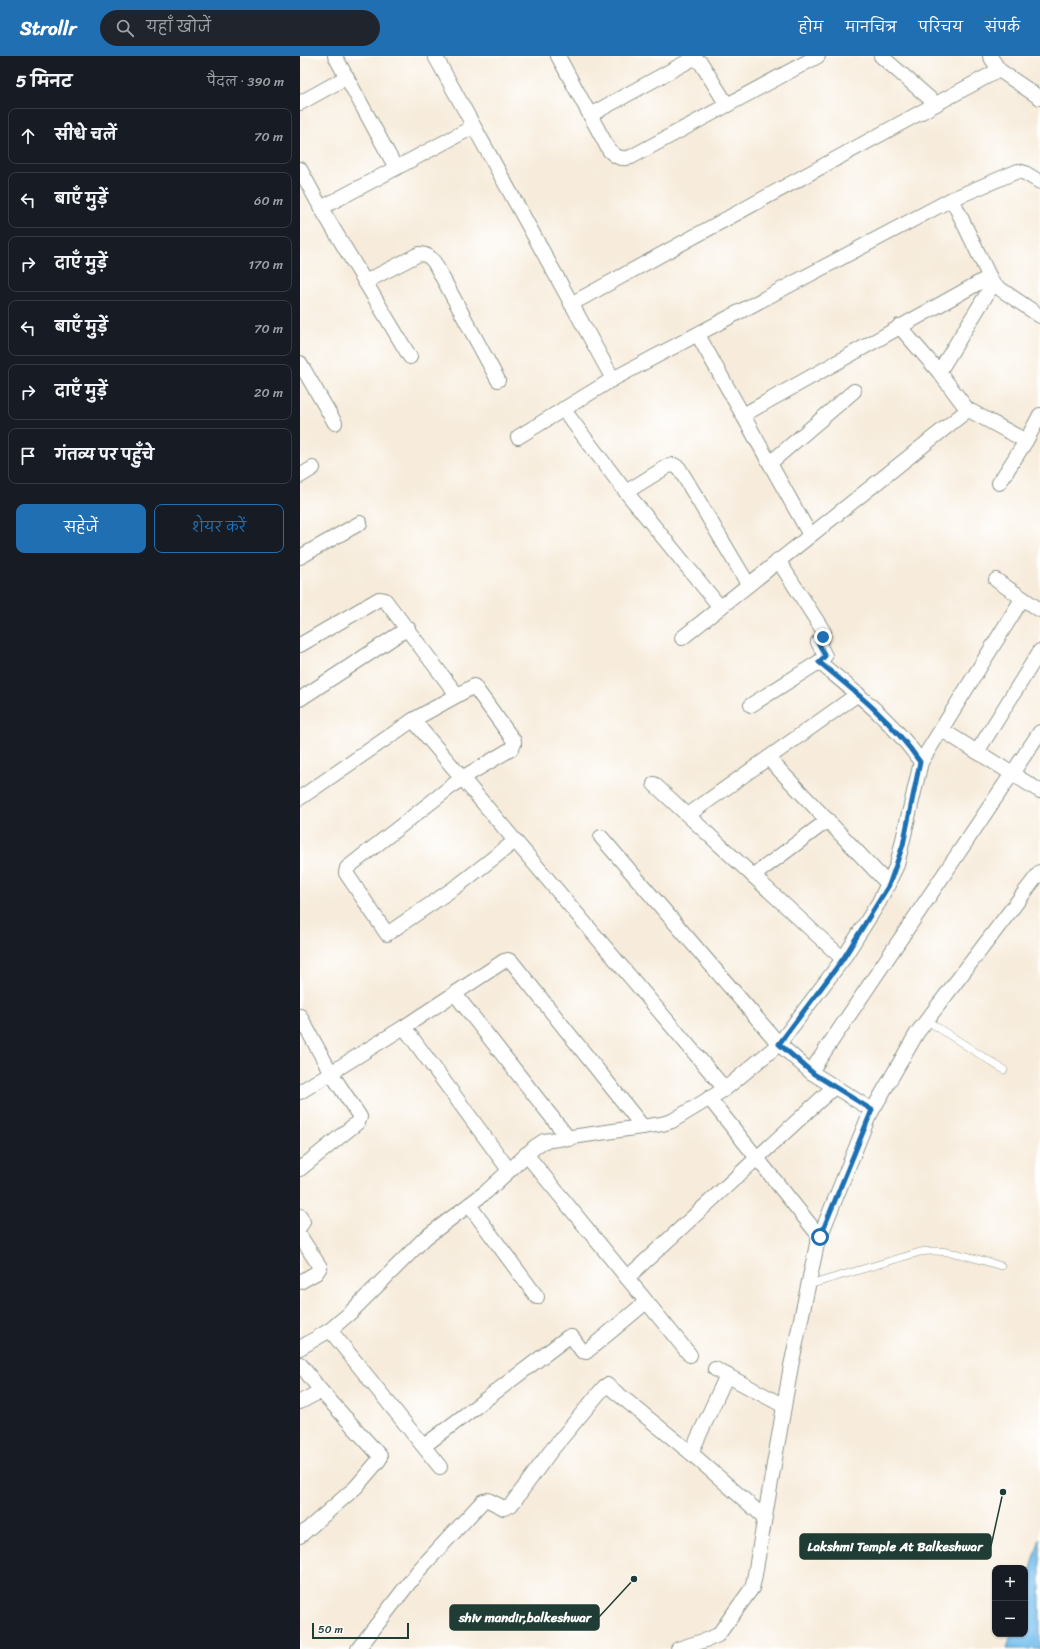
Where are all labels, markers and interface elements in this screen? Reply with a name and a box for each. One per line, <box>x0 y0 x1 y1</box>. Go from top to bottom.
search box <box>100 10 380 46</box>
text: Strollr <box>20 12 76 45</box>
text: यहाँ खोजें <box>146 14 211 40</box>
text: होम <box>799 15 823 40</box>
text: मानचित्र <box>845 15 897 40</box>
text: परिचय <box>919 15 963 40</box>
text: संपर्क <box>985 15 1020 40</box>
icon: search <box>114 17 136 39</box>
text: 5 मिनट <box>16 66 72 96</box>
text: पैदल · 390 m <box>207 70 284 93</box>
text: सीधे चलें <box>55 122 116 148</box>
icon: ahead <box>17 125 39 147</box>
text: 70 m <box>254 125 283 148</box>
text: बाएँ मुड़ें <box>55 186 108 212</box>
icon: left <box>17 189 39 211</box>
text: 60 m <box>254 189 283 212</box>
text: दाएँ मुड़ें <box>55 250 107 276</box>
icon: right <box>17 253 39 275</box>
text: 170 m <box>248 253 283 276</box>
text: बाएँ मुड़ें <box>55 314 108 340</box>
icon: left <box>17 317 39 339</box>
text: 70 m <box>254 317 283 340</box>
text: दाएँ मुड़ें <box>55 378 107 404</box>
icon: right <box>17 381 39 403</box>
text: 20 m <box>254 381 283 404</box>
text: गंतव्य पर पहुँचे <box>55 442 154 468</box>
icon: arrive <box>17 445 39 467</box>
button: सहेजें <box>16 504 146 553</box>
button: शेयर करें <box>154 504 284 553</box>
route end <box>814 628 832 646</box>
route start <box>811 1228 829 1246</box>
callout: Lakshmi Temple At Balkeshwar <box>800 1534 991 1559</box>
text: Lakshmi Temple At Balkeshwar <box>808 1535 984 1558</box>
map controls <box>992 1565 1028 1637</box>
button: + <box>992 1565 1028 1601</box>
button: − <box>992 1601 1028 1637</box>
callout: shiv mandir,balkeshwar <box>450 1605 599 1630</box>
text: shiv mandir,balkeshwar <box>458 1606 593 1629</box>
text: 50 m <box>318 1620 343 1639</box>
scale bar <box>312 1621 409 1640</box>

